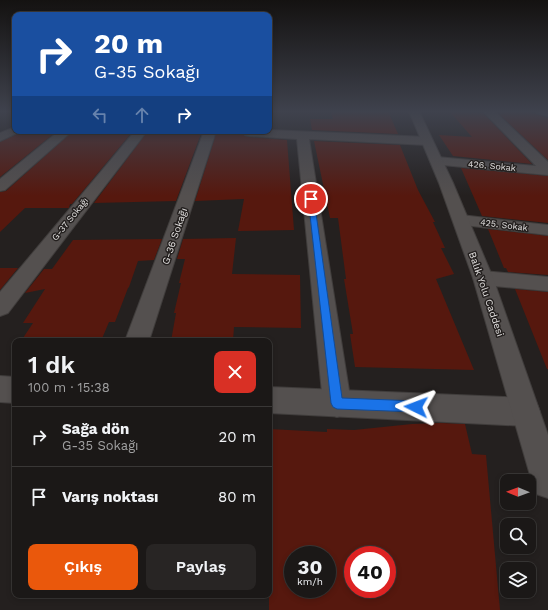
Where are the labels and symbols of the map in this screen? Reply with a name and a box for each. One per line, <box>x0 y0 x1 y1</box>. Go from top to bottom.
street label: 426. Sokak <box>468 159 516 173</box>
pin <box>294 182 328 216</box>
street label: G-37 Sokağı <box>50 196 90 242</box>
street label: G-36 Sokağı <box>160 206 189 266</box>
street label: 425. Sokak <box>480 217 528 233</box>
street label: Balık Yolu Caddesi <box>467 250 506 338</box>
position arrow <box>395 386 437 428</box>
north arrow <box>500 474 536 510</box>
speed limit sign: 40 <box>344 546 396 598</box>

